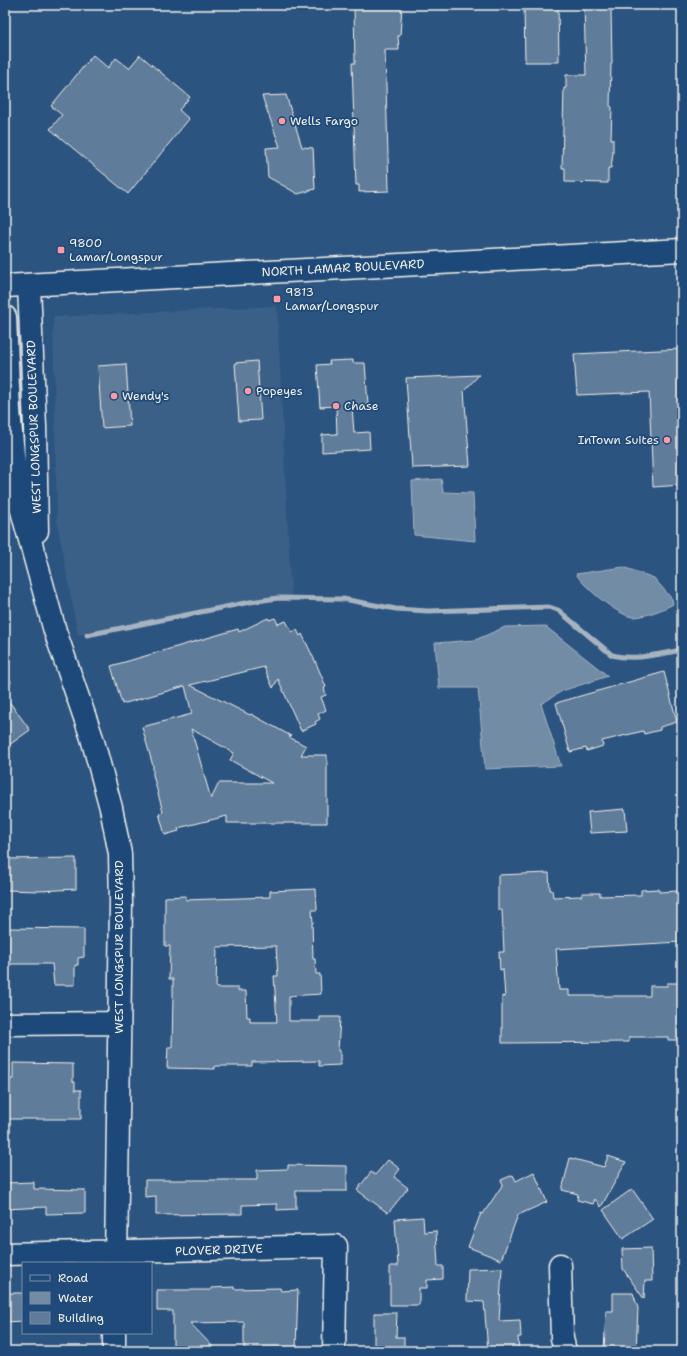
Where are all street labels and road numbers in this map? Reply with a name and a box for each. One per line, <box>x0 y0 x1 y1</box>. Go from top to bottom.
street label: NORTH LAMAR BOULEVARD <box>261 256 425 280</box>
street label: WEST LONGSPUR BOULEVARD <box>23 340 45 514</box>
street label: WEST LONGSPUR BOULEVARD <box>111 860 127 1034</box>
street label: PLOVER DRIVE <box>175 1240 263 1260</box>

